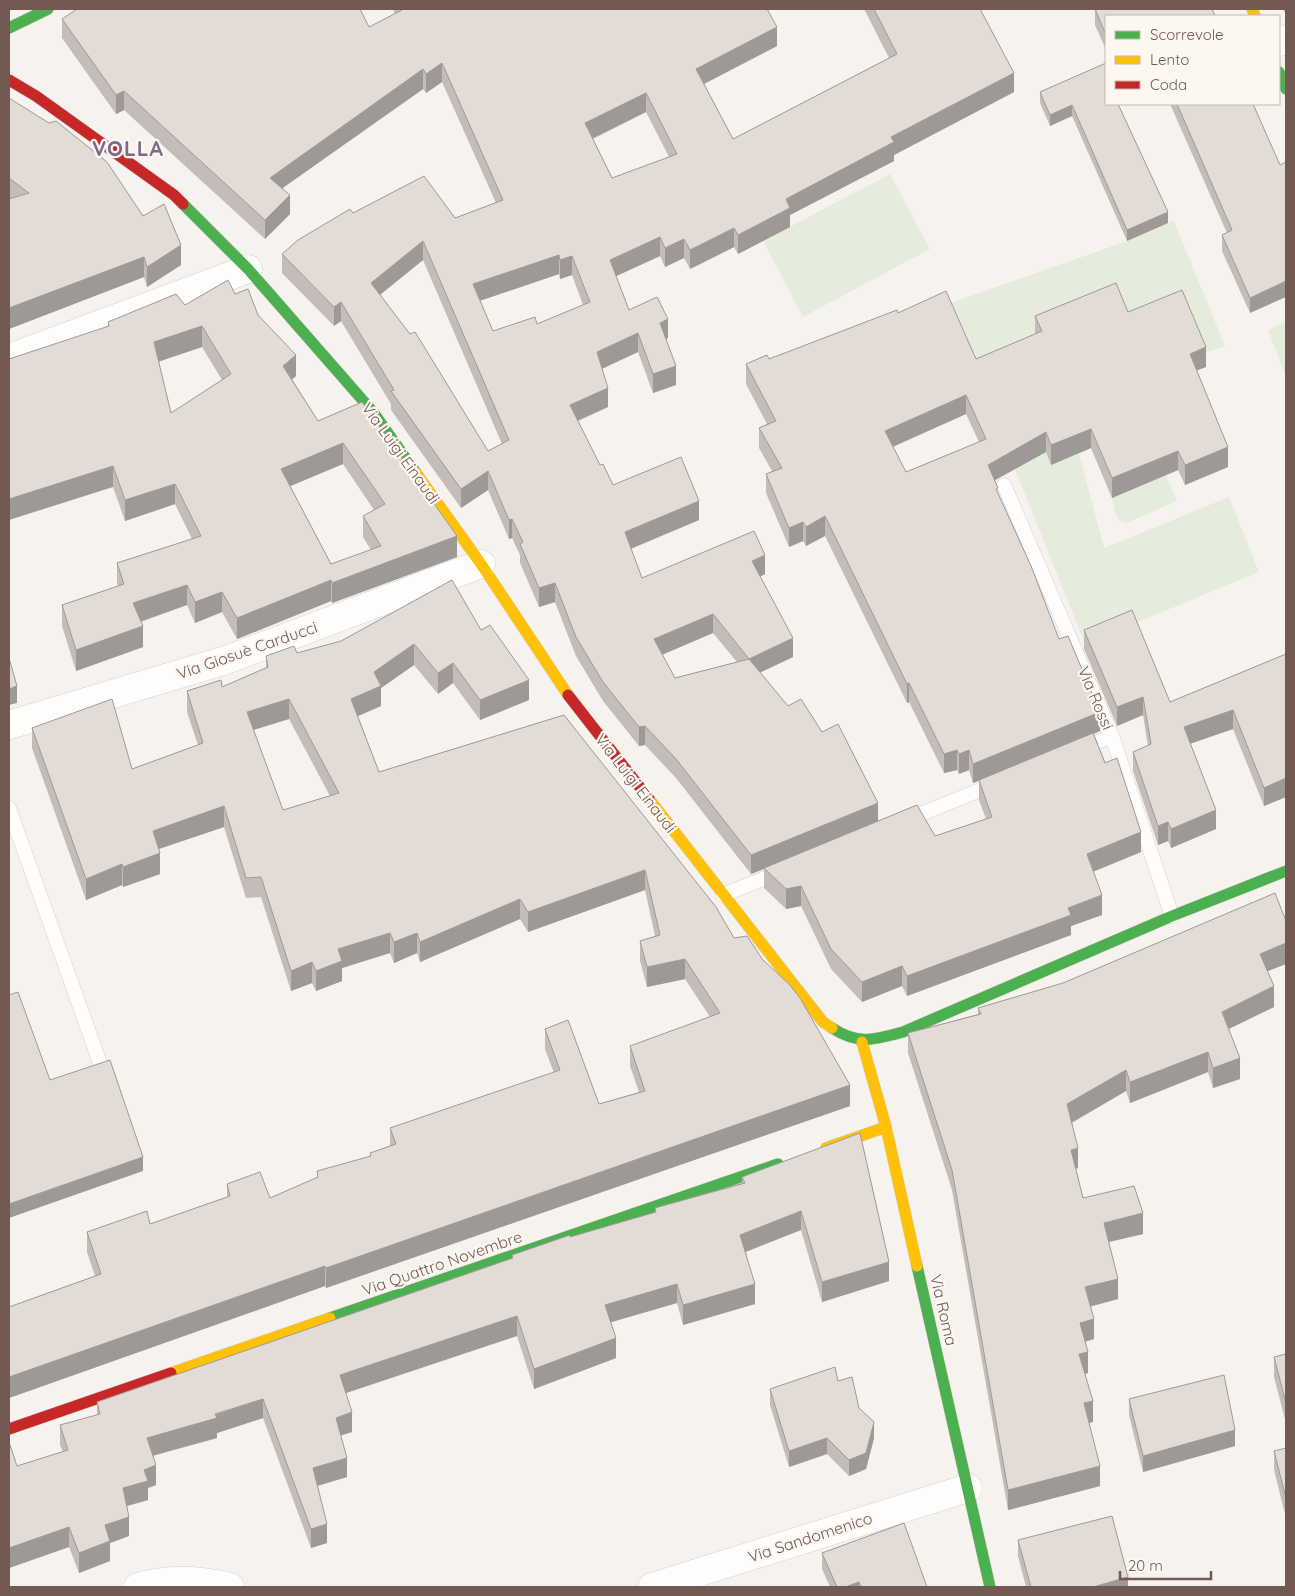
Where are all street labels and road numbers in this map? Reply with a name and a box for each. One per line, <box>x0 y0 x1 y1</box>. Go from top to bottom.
street label: Via Luigi Einaudi <box>358 398 444 508</box>
street label: Via Giosuè Carducci <box>174 617 320 683</box>
street label: Via Rossi <box>1074 663 1118 733</box>
street label: Via Luigi Einaudi <box>591 729 681 837</box>
street label: Via Quattro Novembre <box>359 1226 525 1300</box>
street label: Via Roma <box>926 1272 962 1348</box>
street label: Via Sandomenico <box>745 1507 875 1567</box>

